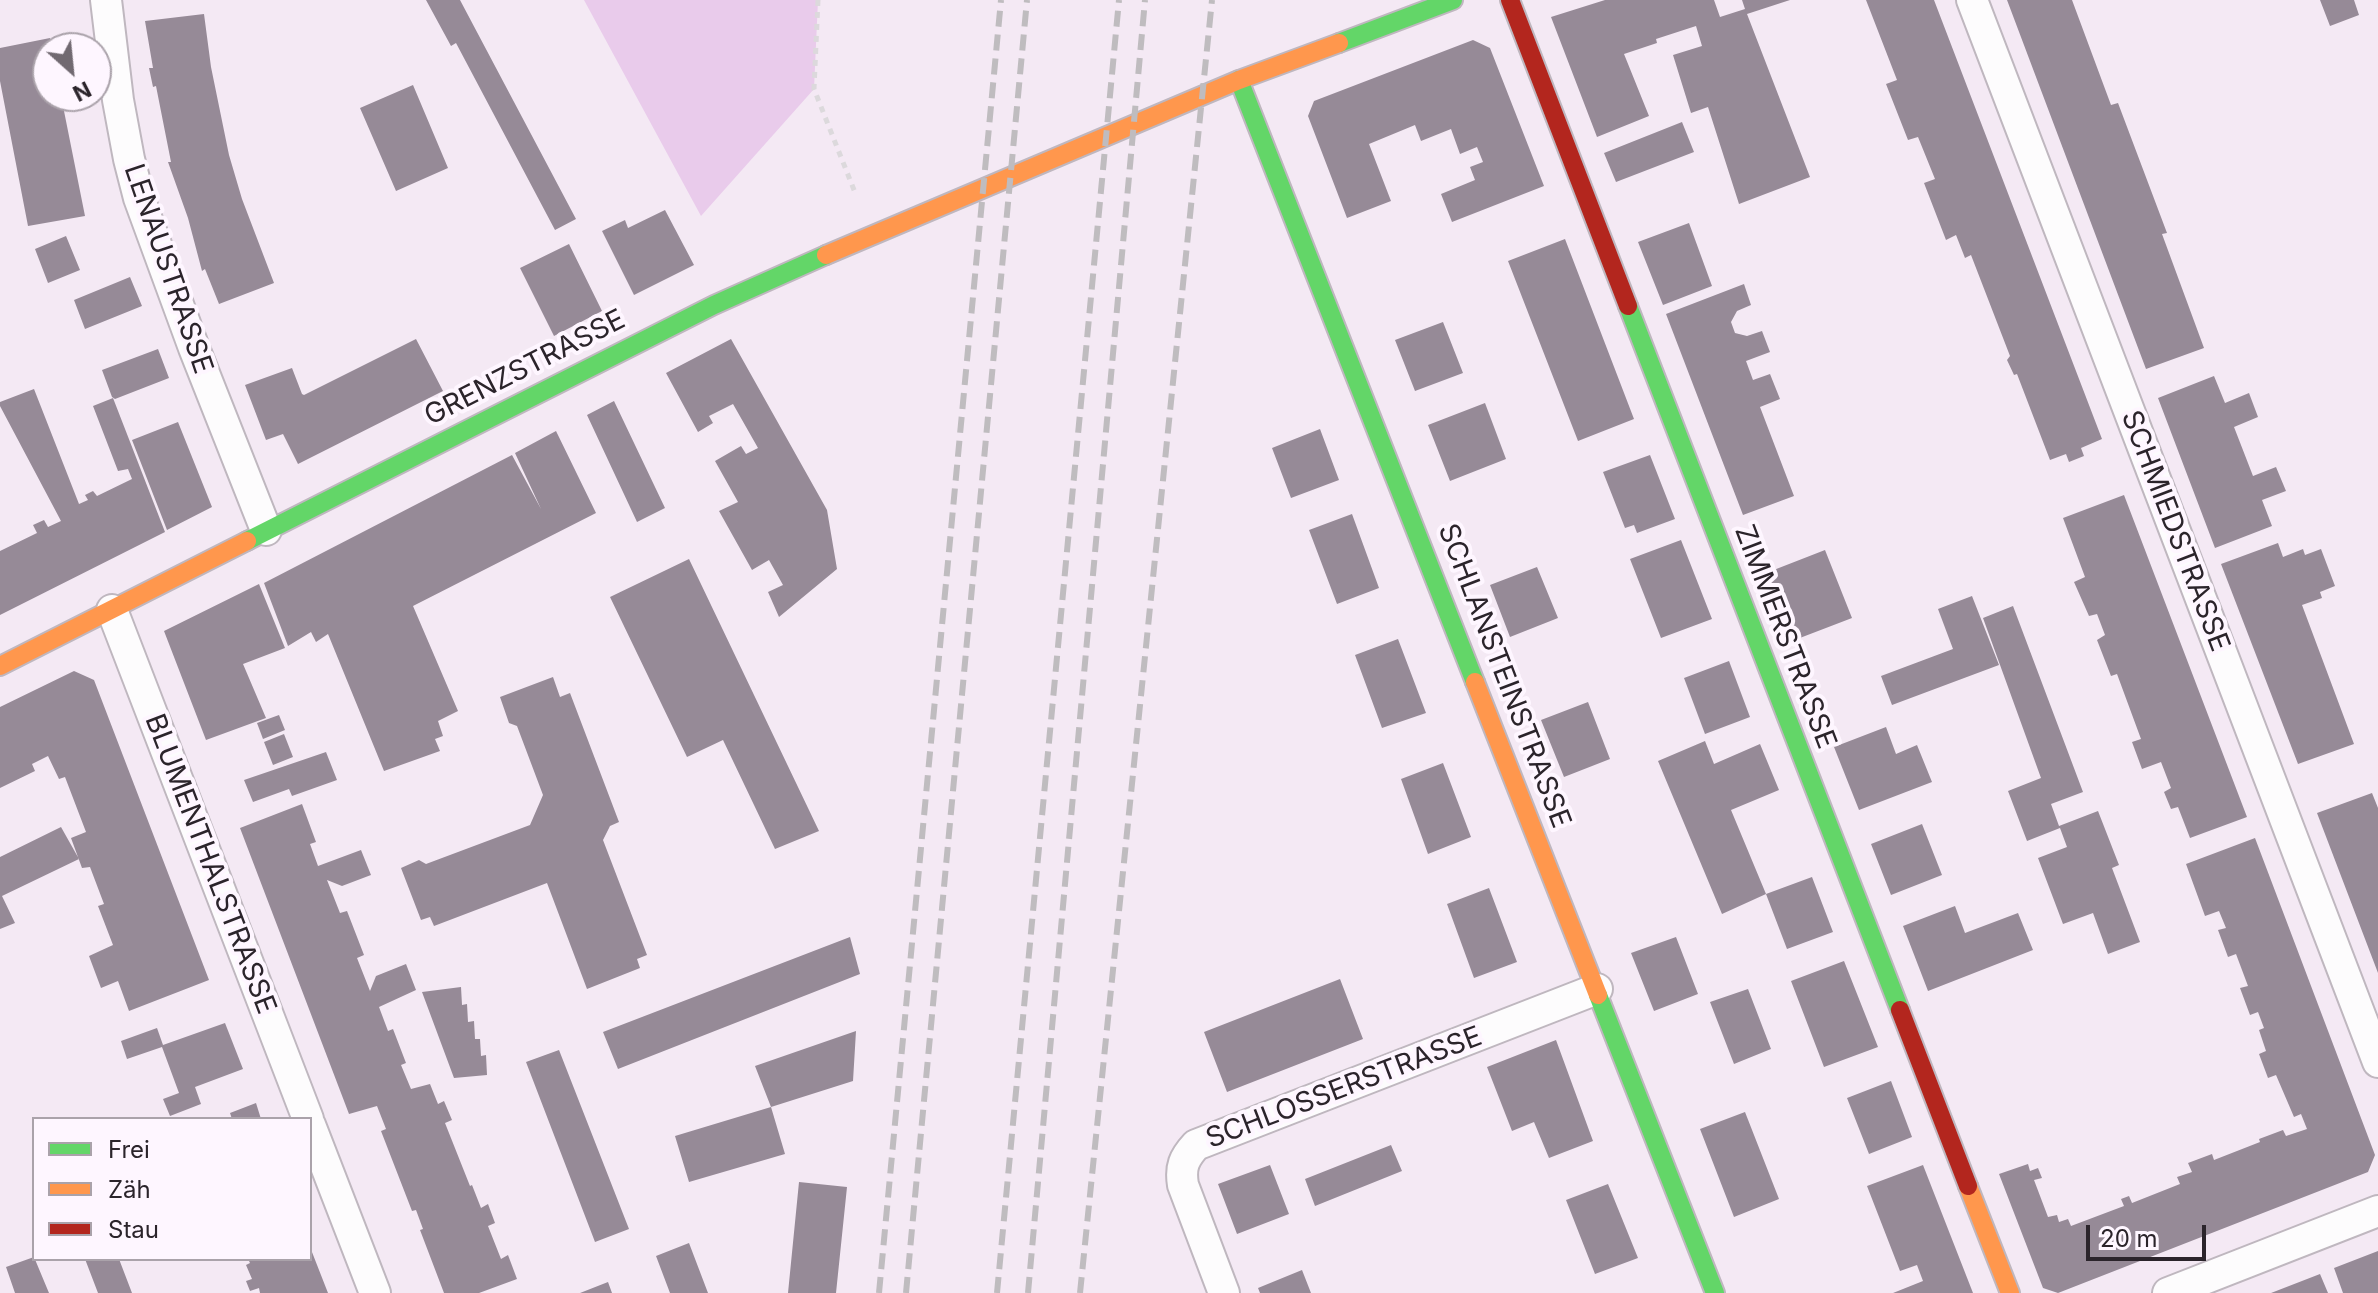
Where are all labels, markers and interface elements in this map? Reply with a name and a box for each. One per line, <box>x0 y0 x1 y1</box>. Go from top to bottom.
north arrow <box>32 32 112 112</box>
text: N <box>69 76 95 107</box>
street label: LENAUSTRASSE <box>116 160 220 378</box>
street label: GRENZSTRASSE <box>419 303 631 433</box>
street label: SCHMIEDSTRASSE <box>2114 406 2236 656</box>
street label: SCHLANSTEINSTRASSE <box>1430 519 1578 833</box>
street label: ZIMMERSTRASSE <box>1727 520 1843 754</box>
street label: BLUMENTHALSTRASSE <box>137 709 283 1019</box>
street label: SCHLOSSERSTRASSE <box>1201 1020 1487 1156</box>
legend <box>32 1117 312 1261</box>
text: Frei <box>108 1135 150 1164</box>
text: Zäh <box>108 1175 151 1204</box>
scale bar <box>2090 1209 2210 1259</box>
text: Stau <box>108 1215 159 1244</box>
text: 20 m <box>2100 1224 2158 1253</box>

